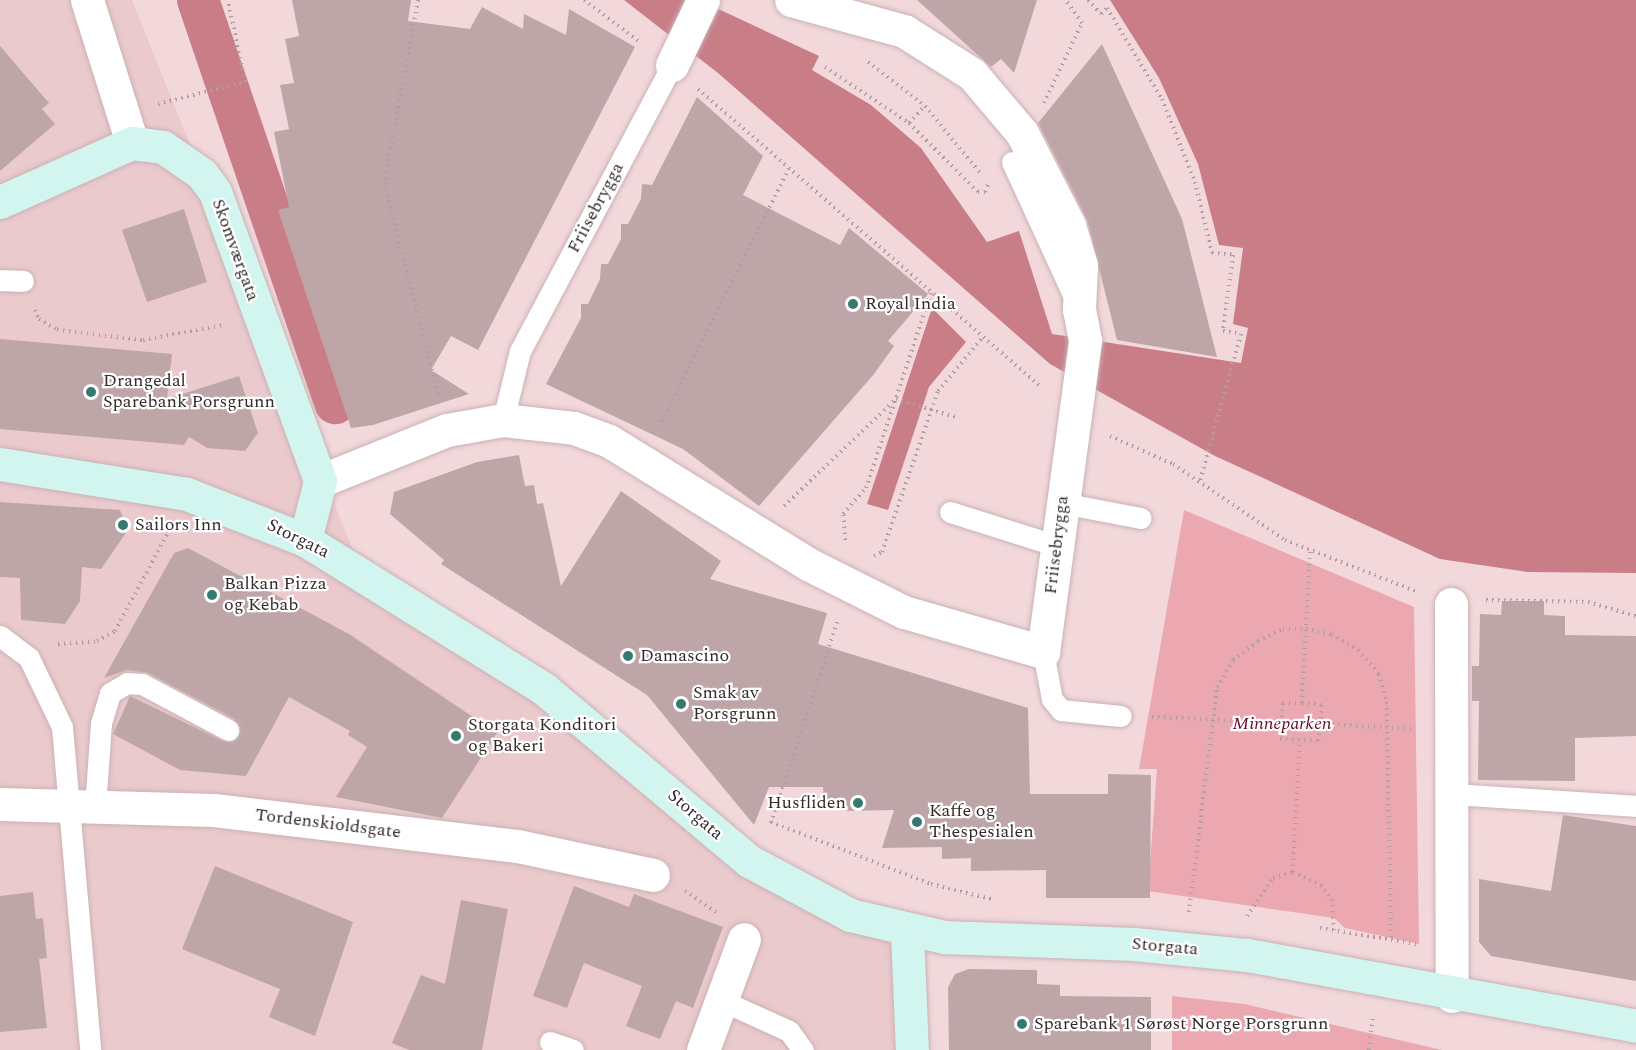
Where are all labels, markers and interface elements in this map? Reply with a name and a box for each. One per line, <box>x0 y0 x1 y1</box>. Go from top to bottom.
street label: Friisebrygga <box>563 159 629 257</box>
street label: Skomværgata <box>207 196 263 304</box>
place label: Royal India <box>865 293 956 315</box>
marker: Royal India <box>846 297 860 311</box>
place label: Drangedal Sparebank Porsgrunn <box>103 371 275 413</box>
marker: Drangedal Sparebank Porsgrunn <box>84 385 98 399</box>
street label: Friisebrygga <box>1040 494 1074 596</box>
place label: Sailors Inn <box>135 514 222 536</box>
street label: Storgata <box>263 515 333 563</box>
marker: Sailors Inn <box>116 518 130 532</box>
place label: Balkan Pizza og Kebab <box>224 574 327 616</box>
marker: Balkan Pizza og Kebab <box>205 588 219 602</box>
place label: Damascino <box>640 645 729 667</box>
marker: Damascino <box>621 649 635 663</box>
place label: Smak av Porsgrunn <box>693 683 776 726</box>
marker: Smak av Porsgrunn <box>674 697 688 711</box>
park label: Minneparken <box>1233 713 1331 735</box>
place label: Storgata Konditori og Bakeri <box>468 715 616 758</box>
marker: Storgata Konditori og Bakeri <box>449 729 463 743</box>
street label: Storgata <box>663 785 727 845</box>
place label: Husfliden <box>767 792 846 814</box>
marker: Husfliden <box>851 796 865 810</box>
place label: Kaffe og Thespesialen <box>929 801 1034 844</box>
street label: Tordenskioldsgate <box>254 804 402 844</box>
marker: Kaffe og Thespesialen <box>910 815 924 829</box>
street label: Storgata <box>1131 933 1199 961</box>
place label: Sparebank 1 Sørøst Norge Porsgrunn <box>1034 1013 1329 1035</box>
marker: Sparebank 1 Sørøst Norge Porsgrunn <box>1015 1017 1029 1031</box>

